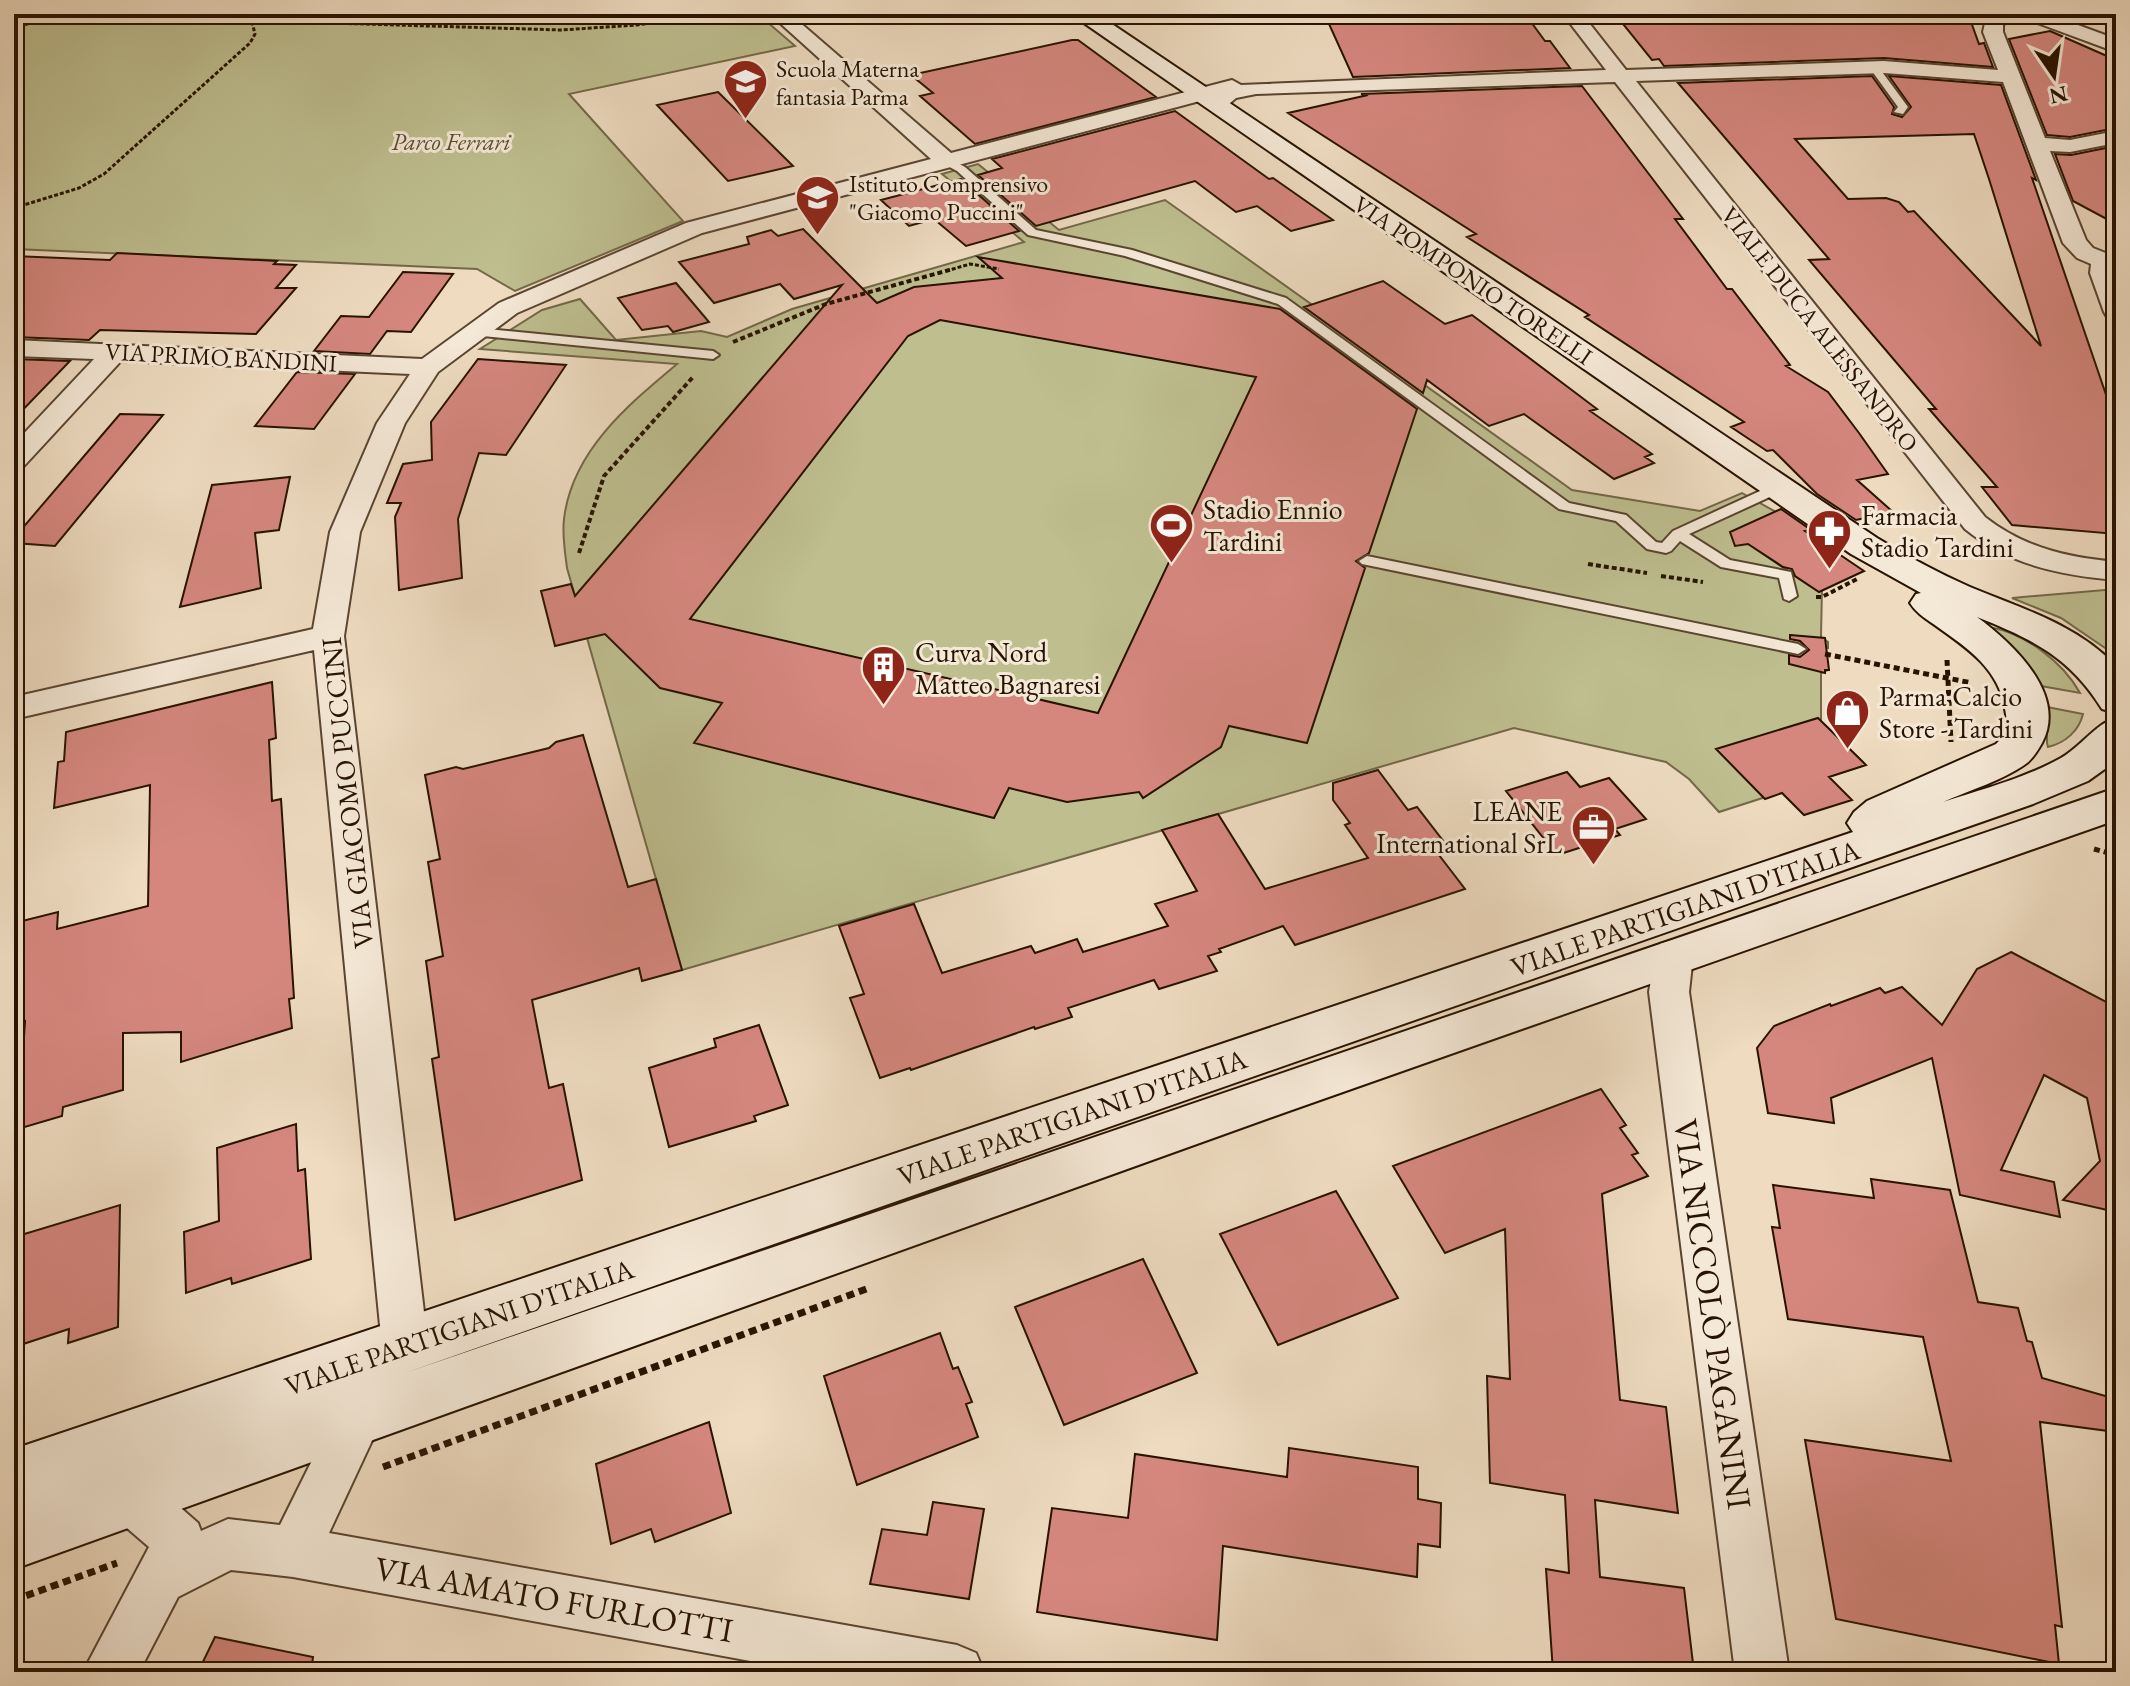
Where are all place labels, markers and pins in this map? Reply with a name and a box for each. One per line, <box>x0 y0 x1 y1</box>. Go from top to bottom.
place label: Scuola Materna fantasia Parma <box>776 53 920 112</box>
school or university icon: Scuola Materna fantasia Parma <box>721 58 769 121</box>
place label: Istituto Comprensivo "Giacomo Puccini" <box>849 168 1048 227</box>
school or university icon: Istituto Comprensivo "Giacomo Puccini" <box>794 173 842 236</box>
place label: Stadio Ennio Tardini <box>1203 491 1343 559</box>
place label: Farmacia Stadio Tardini <box>1861 497 2014 565</box>
sports icon: Stadio Ennio Tardini <box>1148 501 1196 564</box>
pharmacy icon: Farmacia Stadio Tardini <box>1806 507 1854 570</box>
place label: Curva Nord Matteo Bagnaresi <box>915 634 1101 702</box>
building icon: Curva Nord Matteo Bagnaresi <box>860 644 908 707</box>
place label: Parma Calcio Store - Tardini <box>1879 678 2033 746</box>
shop icon: Parma Calcio Store - Tardini <box>1824 688 1872 751</box>
place label: LEANE International SrL <box>1376 793 1563 861</box>
office icon: LEANE International SrL <box>1569 803 1617 866</box>

